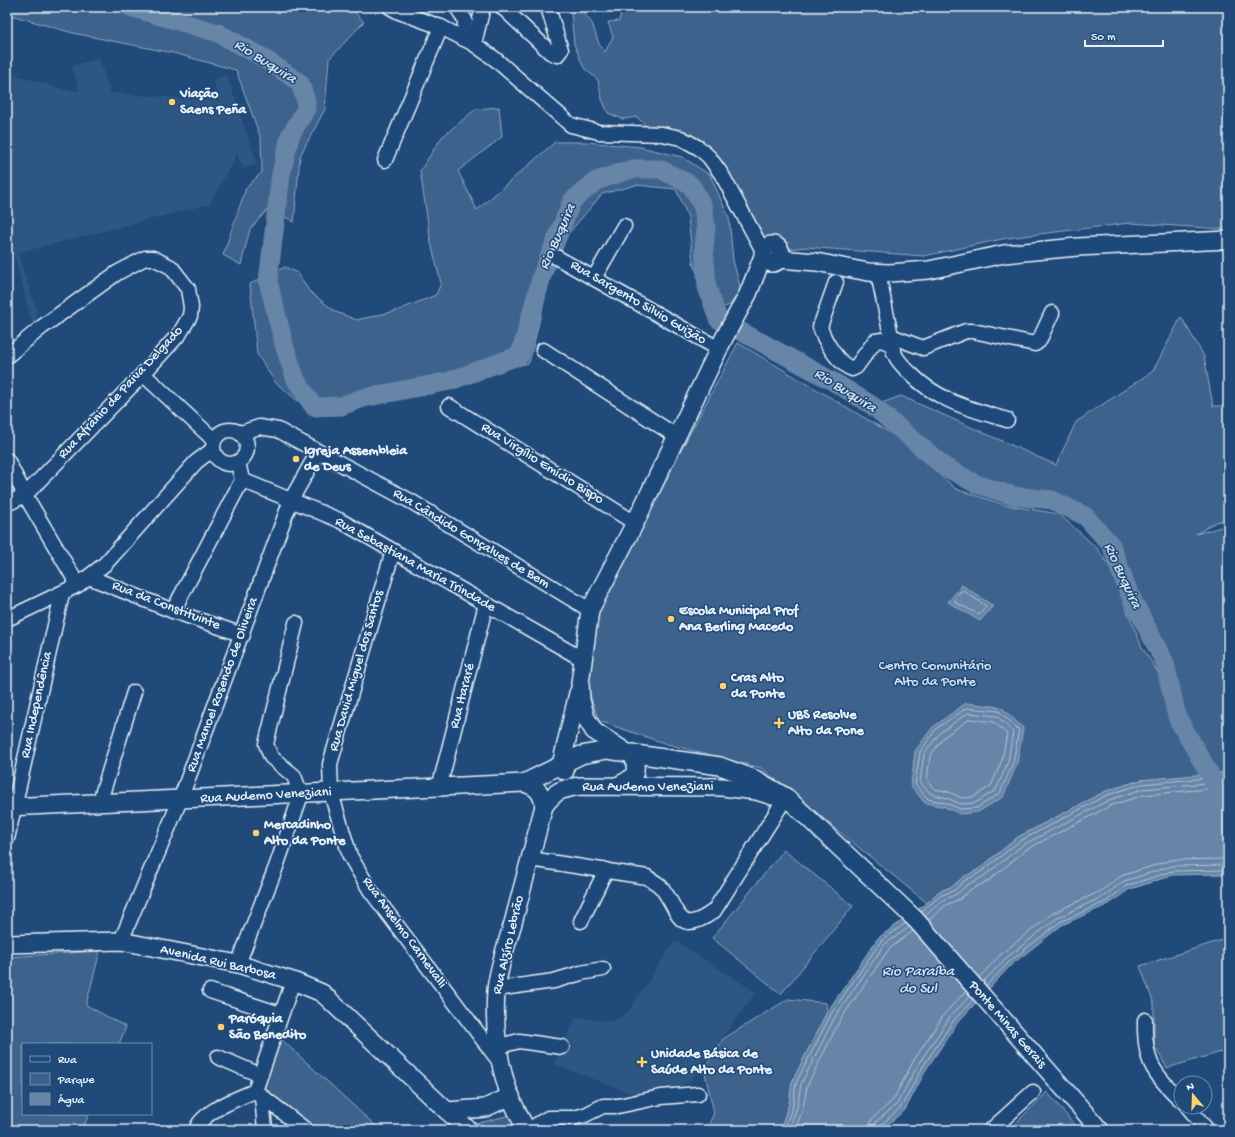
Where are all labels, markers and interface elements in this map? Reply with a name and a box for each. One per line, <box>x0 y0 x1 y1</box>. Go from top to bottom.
scale bar <box>1085 22 1163 48</box>
text: 50 m <box>1091 31 1116 45</box>
water label: Rio Buquira <box>231 36 301 89</box>
place label: Viação Saens Peña <box>179 86 247 119</box>
marker: Viação Saens Peña <box>167 97 177 107</box>
water label: Rio Buquira <box>536 200 581 273</box>
street label: Rua Sargento Silvio Guizão <box>567 257 709 349</box>
street label: Rua Afrânio de Paiva Delgado <box>55 323 187 463</box>
water label: Rio Buquira <box>811 365 881 418</box>
street label: Rua Virgílio Emídio Bispo <box>477 419 607 509</box>
place label: Igreja Assembleia de Deus <box>304 443 408 476</box>
marker: Igreja Assembleia de Deus <box>291 454 301 464</box>
street label: Rua Cândido Gonçalves de Bem <box>389 485 553 593</box>
street label: Rua Sebastiana Maria Trindade <box>332 514 499 617</box>
water label: Rio Buquira <box>1099 540 1146 613</box>
street label: Rua da Constituinte <box>109 578 223 635</box>
street label: Rua David Miguel dos Santos <box>326 588 388 753</box>
street label: Rua Manoel Rosendo de Oliveira <box>183 594 263 775</box>
place label: Escola Municipal Prof Ana Berling Macedo <box>678 603 800 636</box>
marker: Escola Municipal Prof Ana Berling Macedo <box>666 614 676 624</box>
street label: Rua Independência <box>17 649 57 760</box>
park label: Centro Comunitário Alto da Ponte <box>879 658 991 691</box>
street label: Rua Itararé <box>447 661 480 730</box>
place label: Cras Alto da Ponte <box>730 670 786 703</box>
marker: Cras Alto da Ponte <box>718 681 728 691</box>
place label: UBS Resolve Alto da Pone <box>787 707 865 740</box>
marker: UBS Resolve Alto da Pone <box>773 717 785 729</box>
street label: Rua Audemo Veneziani <box>582 779 714 796</box>
street label: Rua Audemo Veneziani <box>200 784 332 808</box>
place label: Mercadinho Alto da Ponte <box>263 817 346 850</box>
marker: Mercadinho Alto da Ponte <box>251 828 261 838</box>
street label: Rua Anselmo Carnevalli <box>358 874 450 992</box>
street label: Rua Alzíro Lebrão <box>489 894 529 996</box>
street label: Avenida Rui Barbosa <box>158 941 279 985</box>
water label: Rio Paraíba do Sul <box>882 963 956 998</box>
street label: Ponte Minas Gerais <box>964 977 1050 1073</box>
place label: Paróquia São Benedito <box>228 1011 307 1044</box>
marker: Paróquia São Benedito <box>216 1022 226 1032</box>
legend <box>22 1043 152 1115</box>
place label: Unidade Básica de Saúde Alto da Ponte <box>651 1046 773 1079</box>
text: Rua <box>58 1054 77 1068</box>
marker: Unidade Básica de Saúde Alto da Ponte <box>636 1056 648 1068</box>
text: Parque <box>57 1074 95 1088</box>
north arrow <box>1173 1075 1213 1115</box>
text: N <box>1185 1081 1196 1094</box>
text: Água <box>58 1094 85 1108</box>

